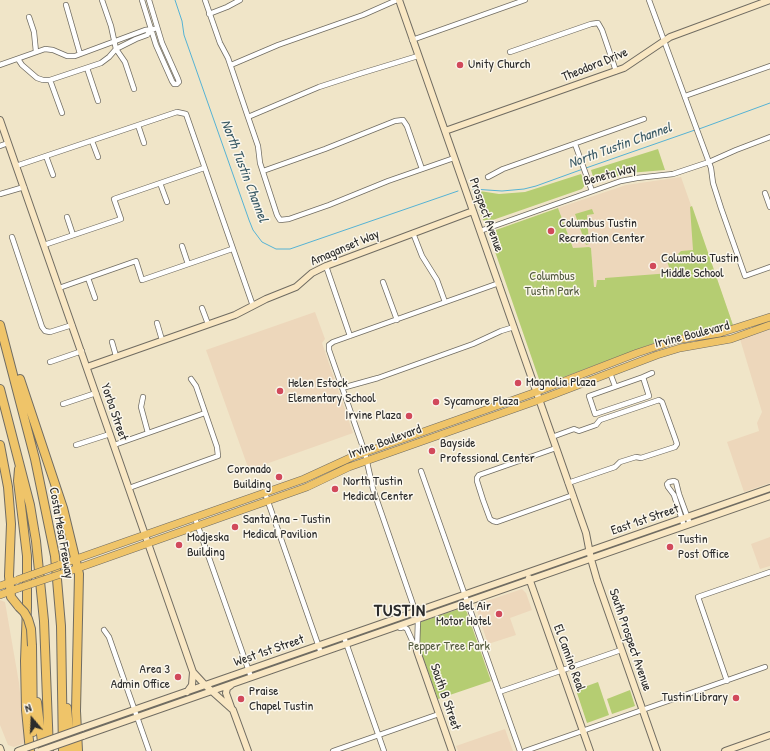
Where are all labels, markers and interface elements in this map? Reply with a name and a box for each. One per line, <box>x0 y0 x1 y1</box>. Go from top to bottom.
street label: Theodora Drive <box>560 45 630 85</box>
place label: Unity Church <box>468 57 530 73</box>
marker: Unity Church <box>455 60 465 70</box>
water label: North Tustin Channel <box>217 117 271 225</box>
water label: North Tustin Channel <box>566 120 674 172</box>
street label: Beneta Way <box>582 160 638 190</box>
street label: Prospect Avenue <box>465 176 507 254</box>
place label: Columbus Tustin Recreation Center <box>559 216 645 247</box>
marker: Columbus Tustin Recreation Center <box>546 226 556 236</box>
street label: Amaganset Way <box>308 227 382 269</box>
place label: Columbus Tustin Middle School <box>661 251 739 282</box>
marker: Columbus Tustin Middle School <box>648 261 658 271</box>
park label: Columbus Tustin Park <box>525 269 579 300</box>
street label: Irvine Boulevard <box>653 318 731 352</box>
place label: Magnolia Plaza <box>526 375 596 391</box>
place label: Helen Estock Elementary School <box>288 376 376 407</box>
marker: Magnolia Plaza <box>513 378 523 388</box>
street label: Yorba Street <box>97 381 131 443</box>
marker: Helen Estock Elementary School <box>275 386 285 396</box>
place label: Sycamore Plaza <box>444 394 518 410</box>
marker: Sycamore Plaza <box>431 397 441 407</box>
place label: Irvine Plaza <box>345 408 401 424</box>
marker: Irvine Plaza <box>404 411 414 421</box>
street label: Irvine Boulevard <box>347 422 423 462</box>
place label: Bayside Professional Center <box>440 436 535 467</box>
marker: Bayside Professional Center <box>427 446 437 456</box>
place label: Coronado Building <box>227 462 271 493</box>
marker: Coronado Building <box>274 472 284 482</box>
place label: North Tustin Medical Center <box>343 474 413 505</box>
marker: North Tustin Medical Center <box>330 484 340 494</box>
street label: Costa Mesa Freeway <box>45 486 77 580</box>
street label: East 1st Street <box>609 501 681 539</box>
place label: Santa Ana - Tustin Medical Pavilion <box>243 512 331 543</box>
marker: Santa Ana - Tustin Medical Pavilion <box>230 522 240 532</box>
place label: Modjeska Building <box>187 530 229 561</box>
place label: Tustin Post Office <box>678 532 729 563</box>
marker: Modjeska Building <box>174 540 184 550</box>
marker: Tustin Post Office <box>665 542 675 552</box>
street label: South Prospect Avenue <box>605 587 655 693</box>
place label: Bel Air Motor Hotel <box>436 599 491 630</box>
district label: TUSTIN <box>374 601 426 621</box>
marker: Bel Air Motor Hotel <box>494 609 504 619</box>
street label: El Camino Real <box>550 622 588 694</box>
street label: West 1st Street <box>232 632 306 670</box>
park label: Pepper Tree Park <box>408 639 490 655</box>
place label: Area 3 Admin Office <box>111 662 170 693</box>
street label: South B Street <box>426 662 464 732</box>
marker: Area 3 Admin Office <box>173 672 183 682</box>
place label: Praise Chapel Tustin <box>249 684 313 715</box>
place label: Tustin Library <box>662 690 728 706</box>
marker: Tustin Library <box>731 693 741 703</box>
marker: Praise Chapel Tustin <box>236 694 246 704</box>
north arrow <box>12 699 52 739</box>
text: N <box>23 700 33 715</box>

